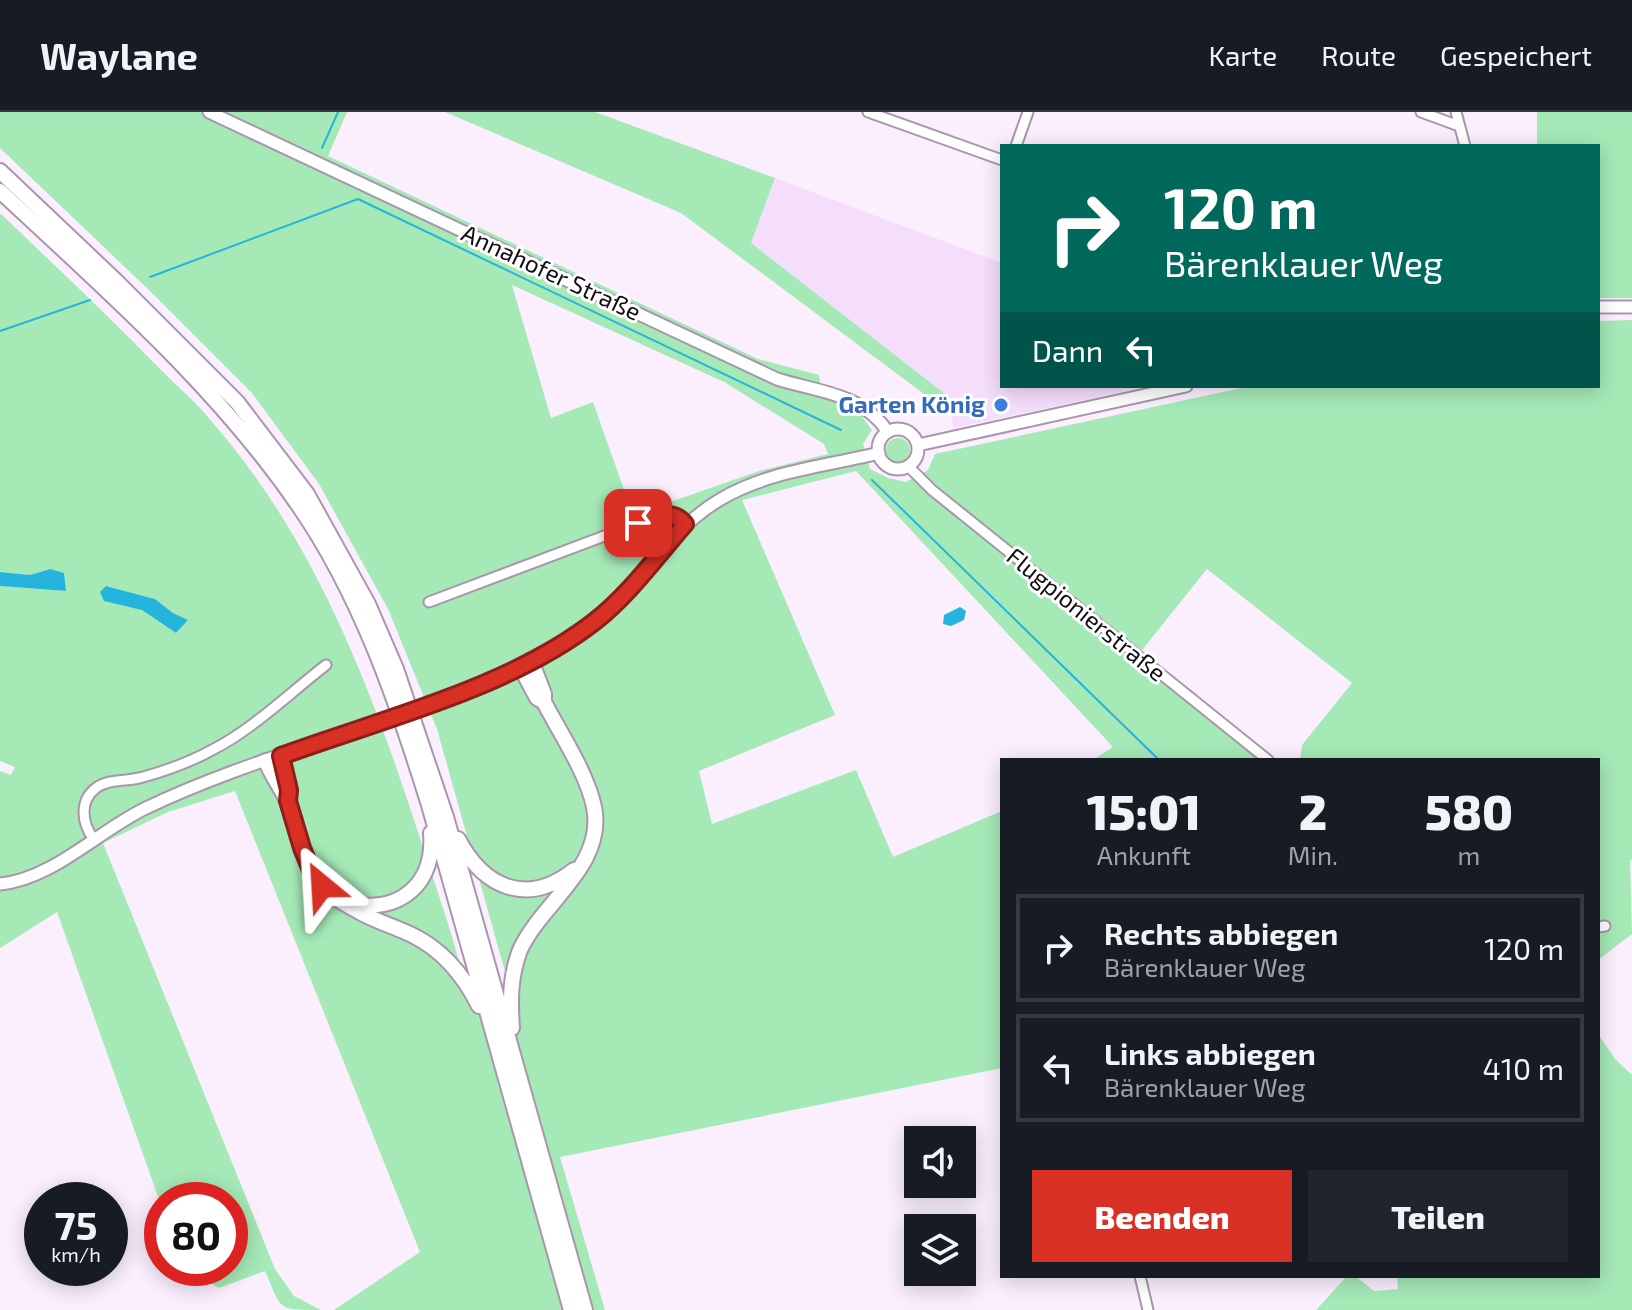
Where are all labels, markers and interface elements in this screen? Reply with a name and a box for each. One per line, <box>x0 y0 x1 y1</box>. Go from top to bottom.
text: Waylane <box>40 32 198 78</box>
text: Karte <box>1208 38 1277 72</box>
text: Route <box>1321 38 1396 72</box>
text: Gespeichert <box>1440 38 1592 72</box>
text: 120 m <box>1164 173 1318 240</box>
icon: right <box>1032 176 1136 280</box>
street label: Annahofer Straße <box>458 217 646 326</box>
text: Bärenklauer Weg <box>1164 241 1443 284</box>
icon: left <box>1119 328 1163 372</box>
text: Dann <box>1032 332 1103 368</box>
place label: Garten König <box>839 389 985 418</box>
marker: Garten König <box>992 396 1010 414</box>
pin <box>604 489 672 557</box>
icon: arrive <box>616 501 660 545</box>
street label: Flugpionierstraße <box>1002 541 1172 687</box>
text: 15:01 <box>1087 782 1201 840</box>
text: 2 <box>1299 782 1327 840</box>
text: 580 <box>1425 782 1513 840</box>
text: Ankunft <box>1097 839 1191 870</box>
text: Min. <box>1288 839 1338 870</box>
text: m <box>1458 839 1480 870</box>
position arrow <box>280 844 364 928</box>
text: Rechts abbiegen <box>1104 915 1338 951</box>
icon: right <box>1036 926 1080 970</box>
text: 120 m <box>1484 930 1564 966</box>
text: Bärenklauer Weg <box>1104 951 1306 982</box>
text: Links abbiegen <box>1104 1035 1316 1071</box>
icon: left <box>1036 1046 1080 1090</box>
text: 410 m <box>1483 1050 1564 1086</box>
text: Bärenklauer Weg <box>1104 1071 1306 1102</box>
map controls <box>904 1126 976 1286</box>
button: sound <box>904 1126 976 1198</box>
button: Beenden <box>1032 1170 1292 1262</box>
button: Teilen <box>1308 1170 1568 1262</box>
speed limit sign: 80 <box>144 1182 248 1286</box>
text: 75 <box>54 1200 98 1248</box>
button: layers <box>904 1214 976 1286</box>
text: km/h <box>51 1242 101 1266</box>

